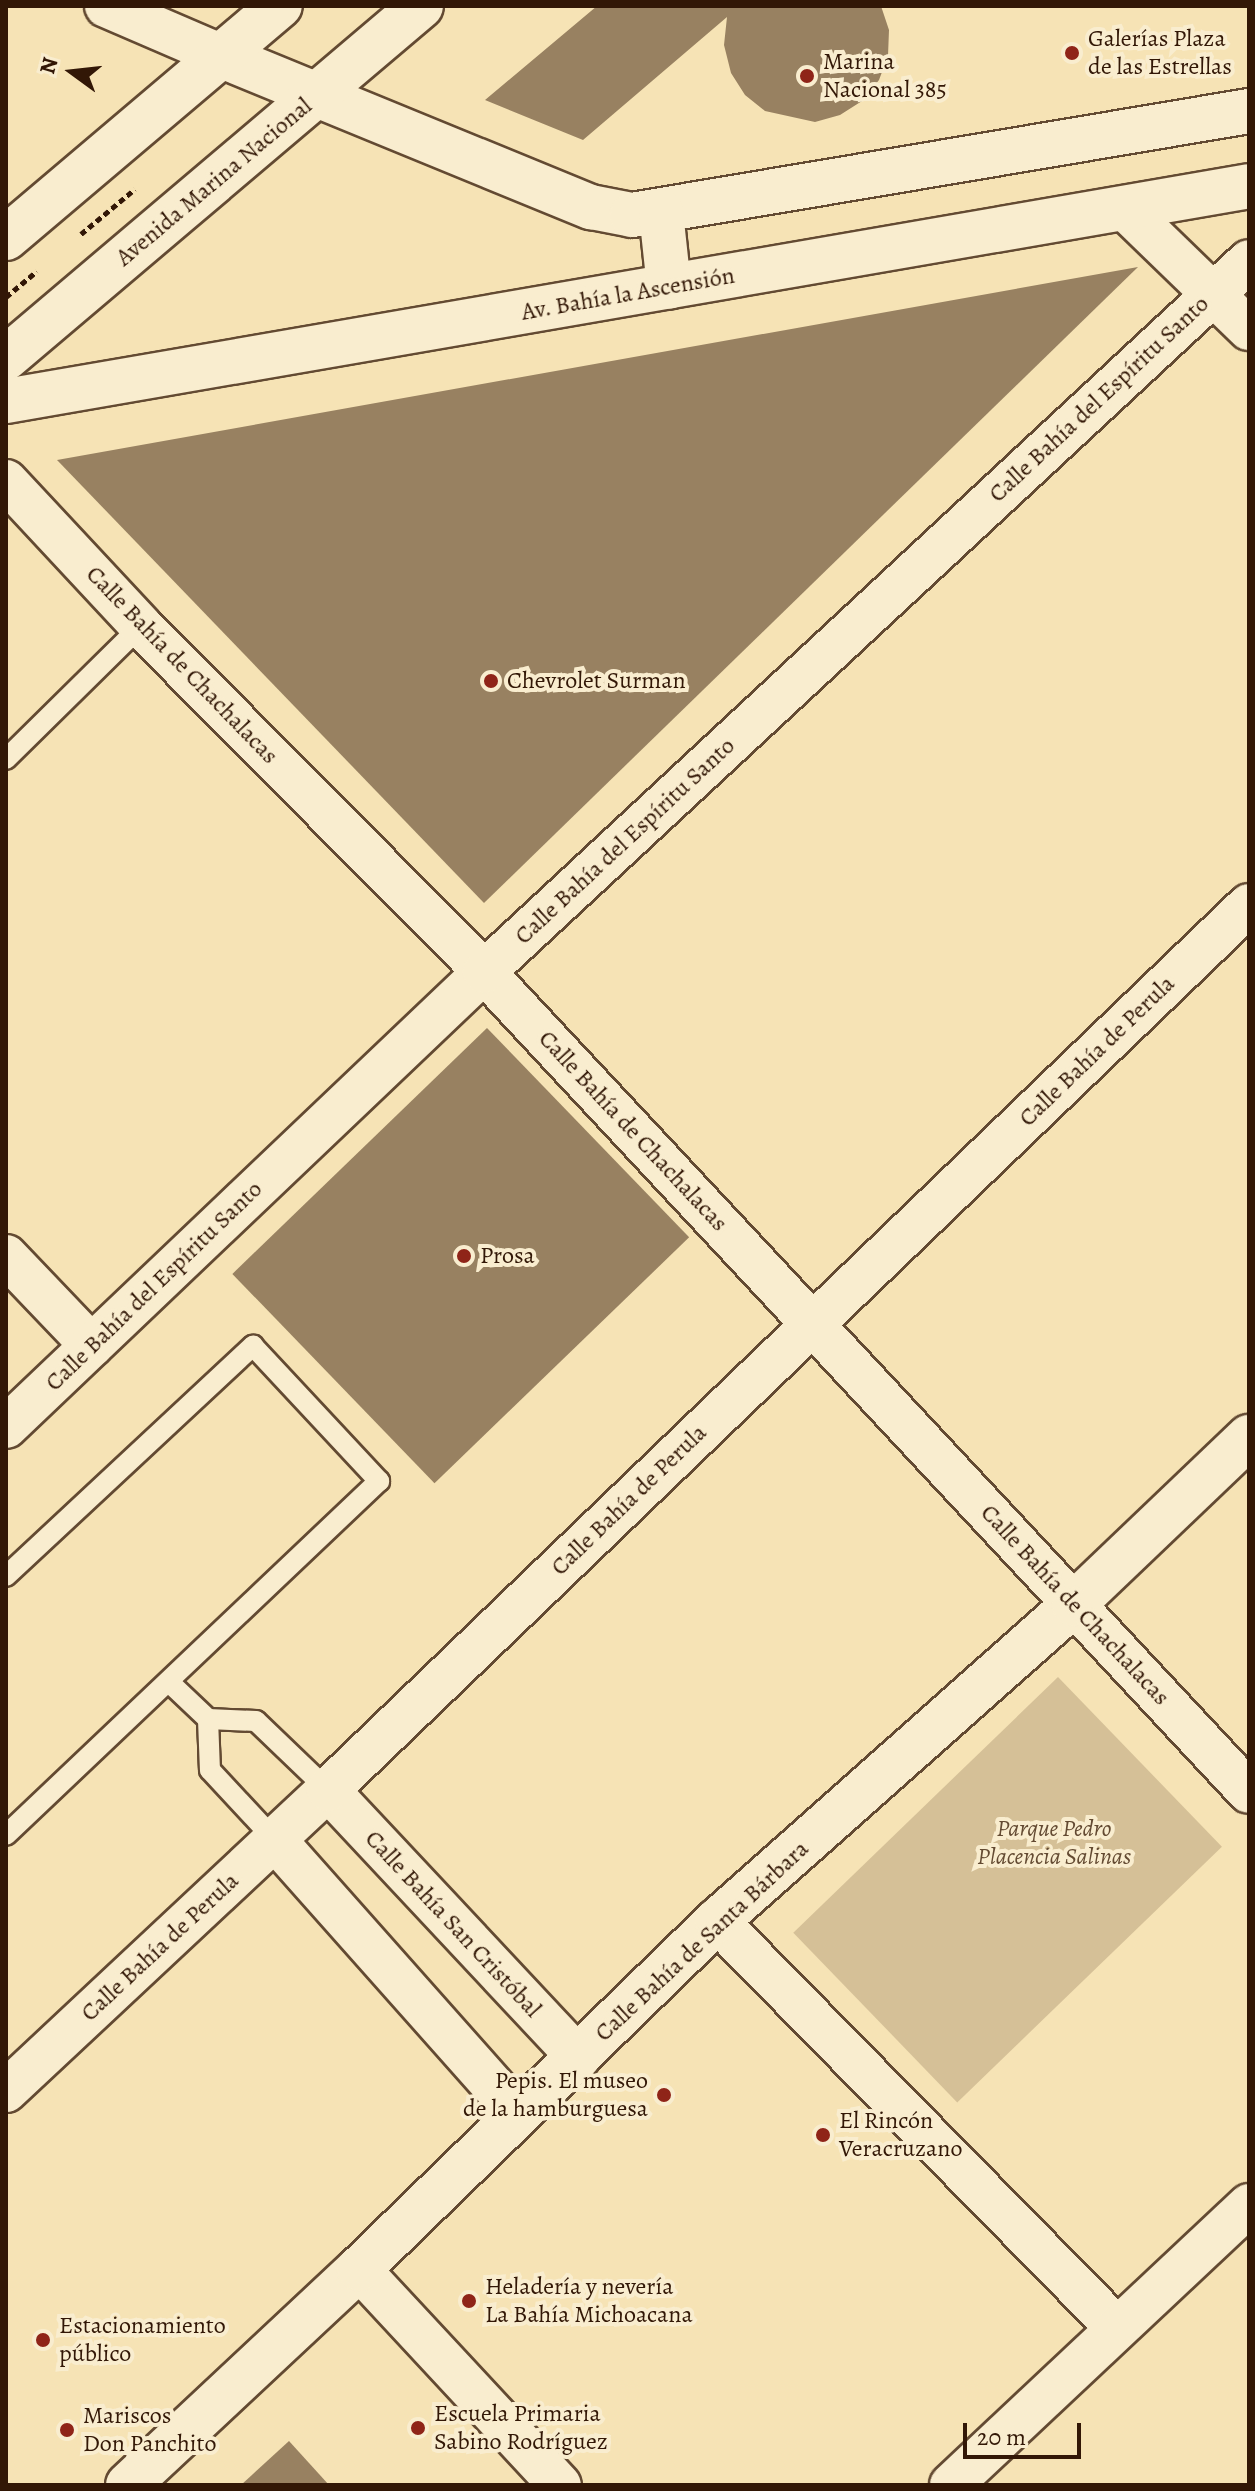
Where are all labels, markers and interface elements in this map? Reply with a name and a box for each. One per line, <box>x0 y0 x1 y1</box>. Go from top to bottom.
place label: Galerías Plaza de las Estrellas <box>1088 25 1232 81</box>
north arrow <box>32 32 112 112</box>
marker: Galerías Plaza de las Estrellas <box>1063 44 1081 62</box>
place label: Marina Nacional 385 <box>823 48 947 104</box>
text: N <box>32 54 65 77</box>
marker: Marina Nacional 385 <box>798 67 816 85</box>
street label: Avenida Marina Nacional <box>110 92 318 272</box>
street label: Av. Bahía la Ascensión <box>519 261 737 327</box>
street label: Calle Bahía del Espíritu Santo <box>983 290 1215 508</box>
street label: Calle Bahía de Chachalacas <box>80 560 284 770</box>
place label: Chevrolet Surman <box>507 667 686 695</box>
marker: Chevrolet Surman <box>482 672 500 690</box>
street label: Calle Bahía del Espíritu Santo <box>509 732 741 950</box>
street label: Calle Bahía de Perula <box>1013 969 1181 1133</box>
street label: Calle Bahía de Chachalacas <box>532 1025 734 1237</box>
street label: Calle Bahía del Espíritu Santo <box>40 1175 268 1397</box>
place label: Prosa <box>480 1242 535 1270</box>
marker: Prosa <box>455 1247 473 1265</box>
street label: Calle Bahía de Perula <box>545 1418 713 1582</box>
street label: Calle Bahía de Chachalacas <box>974 1499 1176 1711</box>
park label: Parque Pedro Placencia Salinas <box>977 1815 1131 1871</box>
street label: Calle Bahía San Cristóbal <box>359 1825 547 2023</box>
street label: Calle Bahía de Santa Bárbara <box>589 1834 815 2048</box>
street label: Calle Bahía de Perula <box>75 1867 245 2027</box>
place label: Pepis. El museo de la hamburguesa <box>463 2067 648 2123</box>
marker: Pepis. El museo de la hamburguesa <box>655 2086 673 2104</box>
place label: El Rincón Veracruzano <box>839 2107 962 2163</box>
marker: El Rincón Veracruzano <box>814 2126 832 2144</box>
place label: Heladería y nevería La Bahía Michoacana <box>485 2273 693 2329</box>
marker: Heladería y nevería La Bahía Michoacana <box>460 2292 478 2310</box>
place label: Estacionamiento público <box>59 2312 226 2368</box>
marker: Estacionamiento público <box>34 2331 52 2349</box>
place label: Escuela Primaria Sabino Rodríguez <box>434 2400 608 2456</box>
place label: Mariscos Don Panchito <box>83 2402 216 2458</box>
scale bar <box>967 2407 1085 2457</box>
marker: Escuela Primaria Sabino Rodríguez <box>409 2419 427 2437</box>
marker: Mariscos Don Panchito <box>58 2421 76 2439</box>
text: 20 m <box>977 2421 1026 2453</box>

